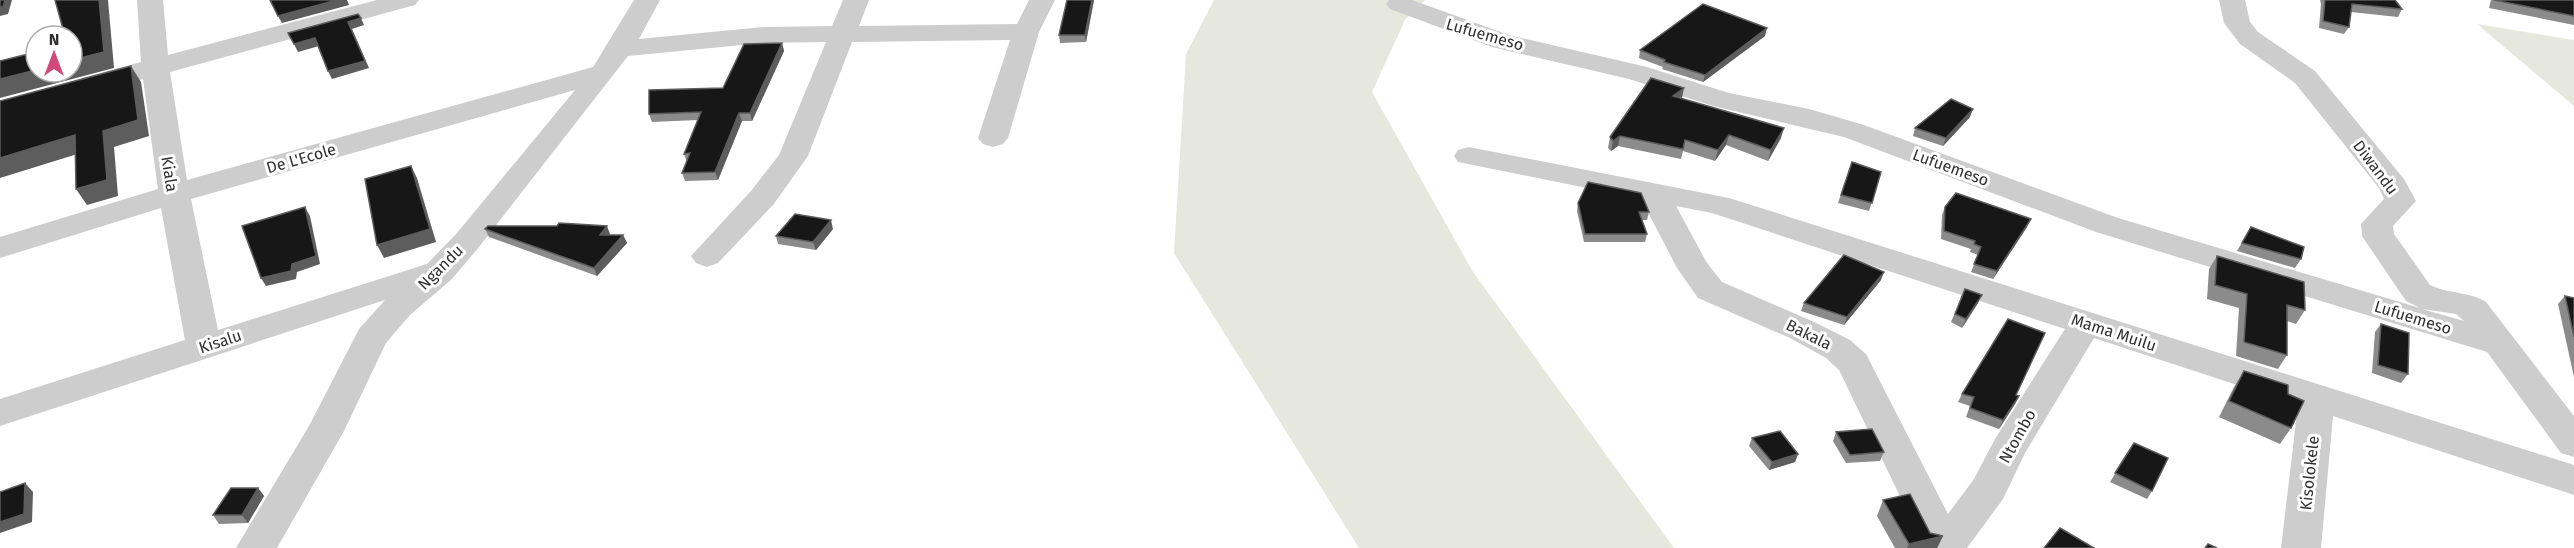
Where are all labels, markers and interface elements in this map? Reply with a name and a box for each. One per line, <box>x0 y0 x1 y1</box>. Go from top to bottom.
street label: Lufuemeso <box>1444 14 1526 55</box>
north arrow <box>24 24 84 84</box>
text: N <box>49 30 59 49</box>
street label: Diwandu <box>2349 136 2402 198</box>
street label: De L'Ecole <box>264 140 338 177</box>
street label: Lufuemeso <box>1910 145 1992 190</box>
street label: Kiala <box>157 155 182 193</box>
street label: Ngandu <box>414 241 467 294</box>
street label: Lufuemeso <box>2372 297 2454 338</box>
street label: Mama Muilu <box>2069 310 2159 355</box>
street label: Bakala <box>1783 315 1835 354</box>
street label: Kisalu <box>196 326 244 357</box>
street label: Ntombo <box>1995 406 2040 466</box>
street label: Kisolokele <box>2296 435 2323 511</box>

